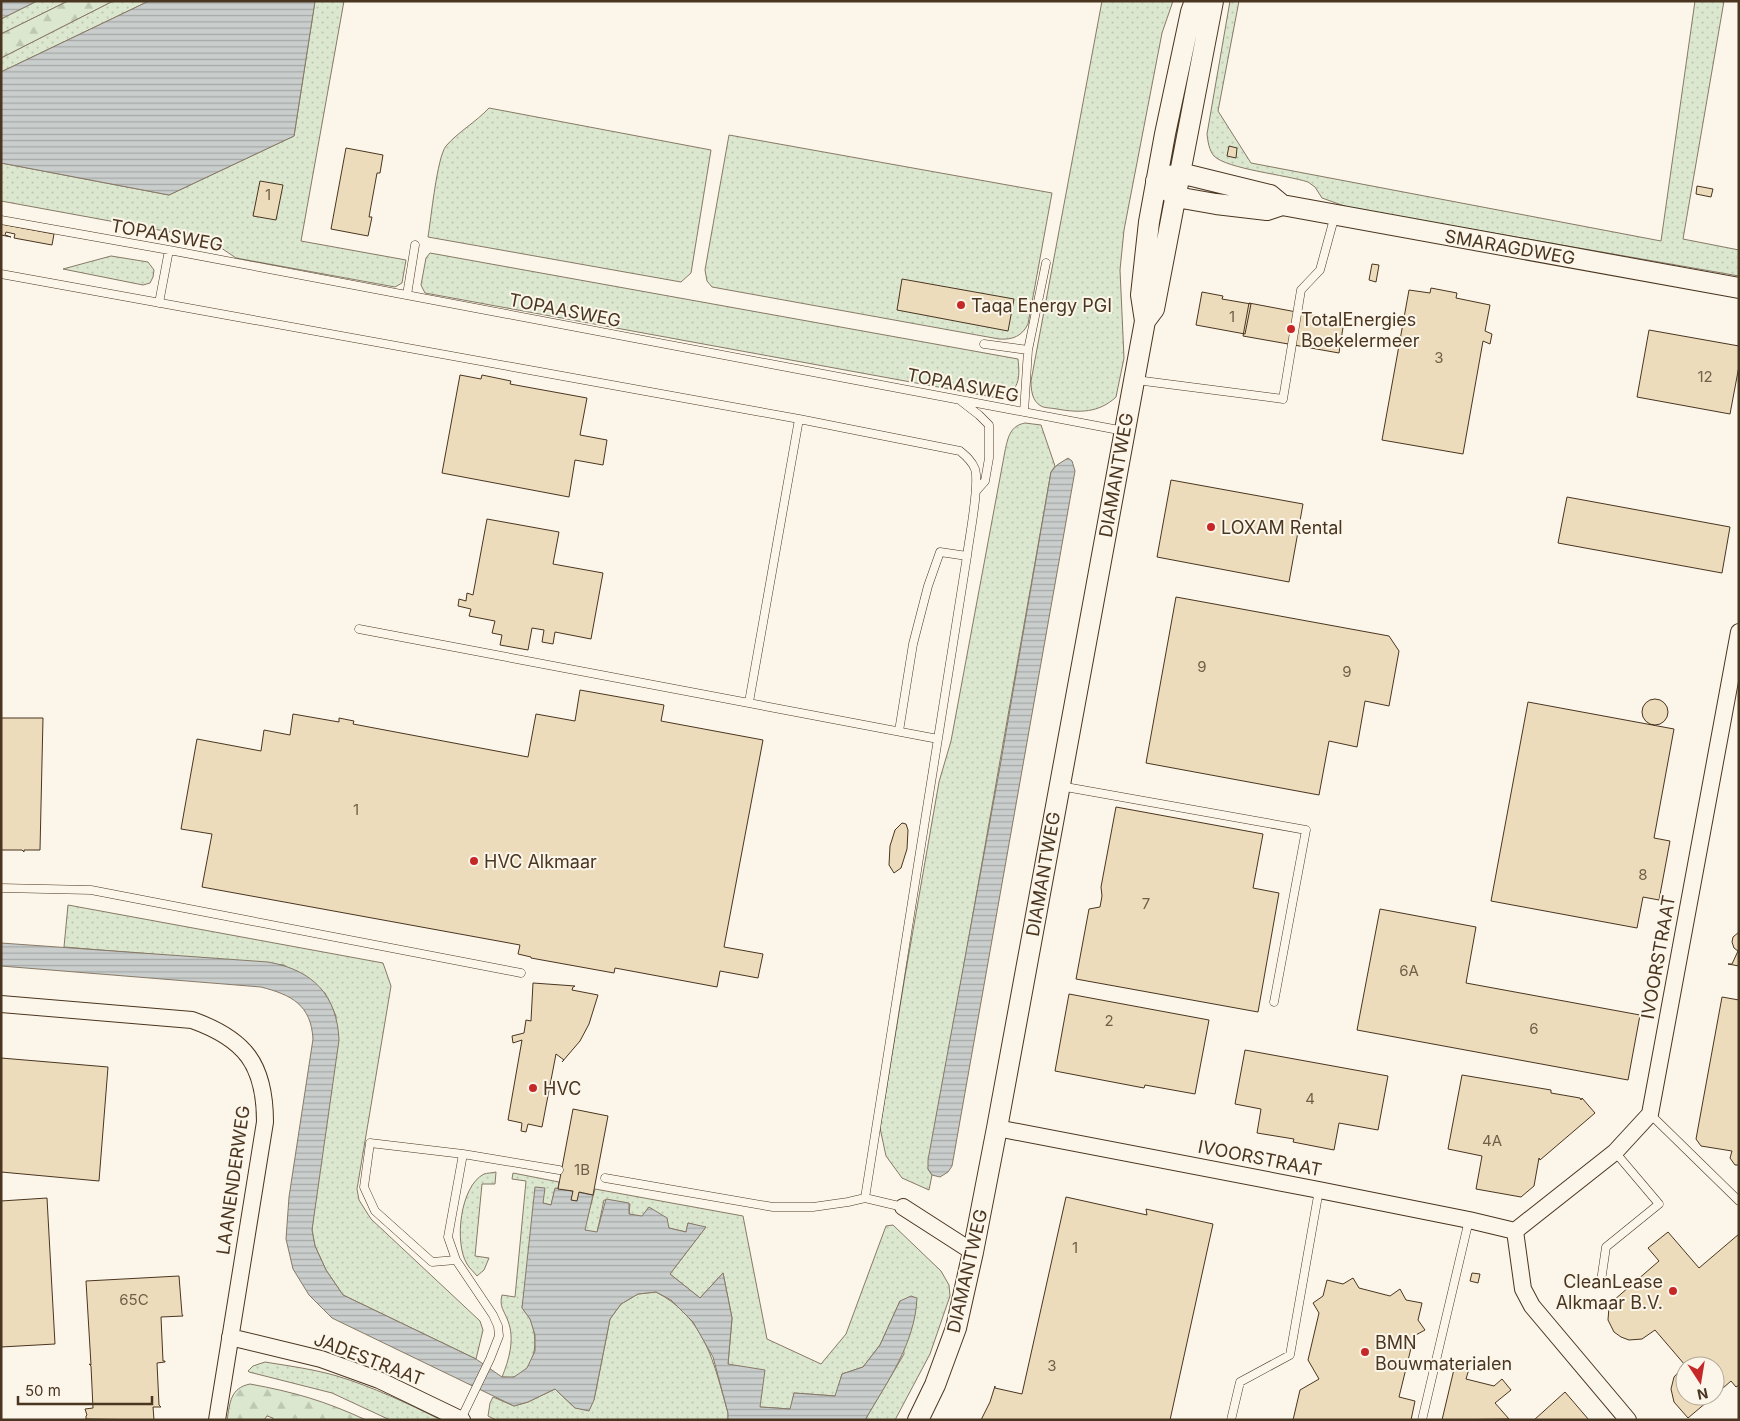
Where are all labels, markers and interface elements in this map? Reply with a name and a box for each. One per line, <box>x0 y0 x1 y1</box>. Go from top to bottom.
house number: 1 <box>265 185 271 204</box>
street label: TOPAASWEG <box>109 215 225 255</box>
street label: SMARAGDWEG <box>1443 225 1577 269</box>
street label: TOPAASWEG <box>507 289 623 331</box>
place label: Taqa Energy PGI <box>971 295 1112 316</box>
marker: Taqa Energy PGI <box>955 299 967 311</box>
house number: 1 <box>1229 307 1235 326</box>
place label: TotalEnergies Boekelermeer <box>1301 309 1420 351</box>
marker: TotalEnergies Boekelermeer <box>1285 323 1297 335</box>
house number: 3 <box>1434 348 1444 367</box>
street label: TOPAASWEG <box>905 364 1021 406</box>
house number: 12 <box>1697 367 1713 386</box>
street label: DIAMANTWEG <box>1095 411 1137 539</box>
place label: LOXAM Rental <box>1221 517 1343 538</box>
marker: LOXAM Rental <box>1205 521 1217 533</box>
house number: 9 <box>1197 657 1207 676</box>
house number: 9 <box>1342 662 1352 681</box>
house number: 1 <box>353 800 359 819</box>
street label: DIAMANTWEG <box>1022 810 1064 938</box>
place label: HVC Alkmaar <box>484 851 597 872</box>
marker: HVC Alkmaar <box>468 855 480 867</box>
house number: 8 <box>1638 865 1648 884</box>
street label: IVOORSTRAAT <box>1637 893 1679 1021</box>
house number: 7 <box>1142 894 1150 913</box>
house number: 6A <box>1399 961 1419 980</box>
house number: 2 <box>1104 1011 1114 1030</box>
house number: 6 <box>1529 1019 1539 1038</box>
place label: HVC <box>543 1078 581 1099</box>
marker: HVC <box>527 1082 539 1094</box>
house number: 4 <box>1305 1089 1315 1108</box>
street label: LAANENDERWEG <box>212 1104 254 1256</box>
house number: 4A <box>1482 1131 1502 1150</box>
street label: IVOORSTRAAT <box>1196 1136 1324 1180</box>
house number: 1B <box>574 1160 590 1179</box>
street label: DIAMANTWEG <box>943 1207 991 1335</box>
house number: 1 <box>1072 1238 1078 1257</box>
place label: CleanLease Alkmaar B.V. <box>1556 1271 1663 1313</box>
marker: CleanLease Alkmaar B.V. <box>1667 1285 1679 1297</box>
house number: 65C <box>119 1290 149 1309</box>
street label: JADESTRAAT <box>311 1328 427 1390</box>
place label: BMN Bouwmaterialen <box>1375 1332 1512 1374</box>
marker: BMN Bouwmaterialen <box>1359 1346 1371 1358</box>
house number: 3 <box>1047 1356 1057 1375</box>
north arrow <box>1675 1356 1725 1406</box>
scale bar <box>18 1374 151 1406</box>
text: 50 m <box>25 1381 61 1400</box>
text: N <box>1696 1385 1710 1404</box>

